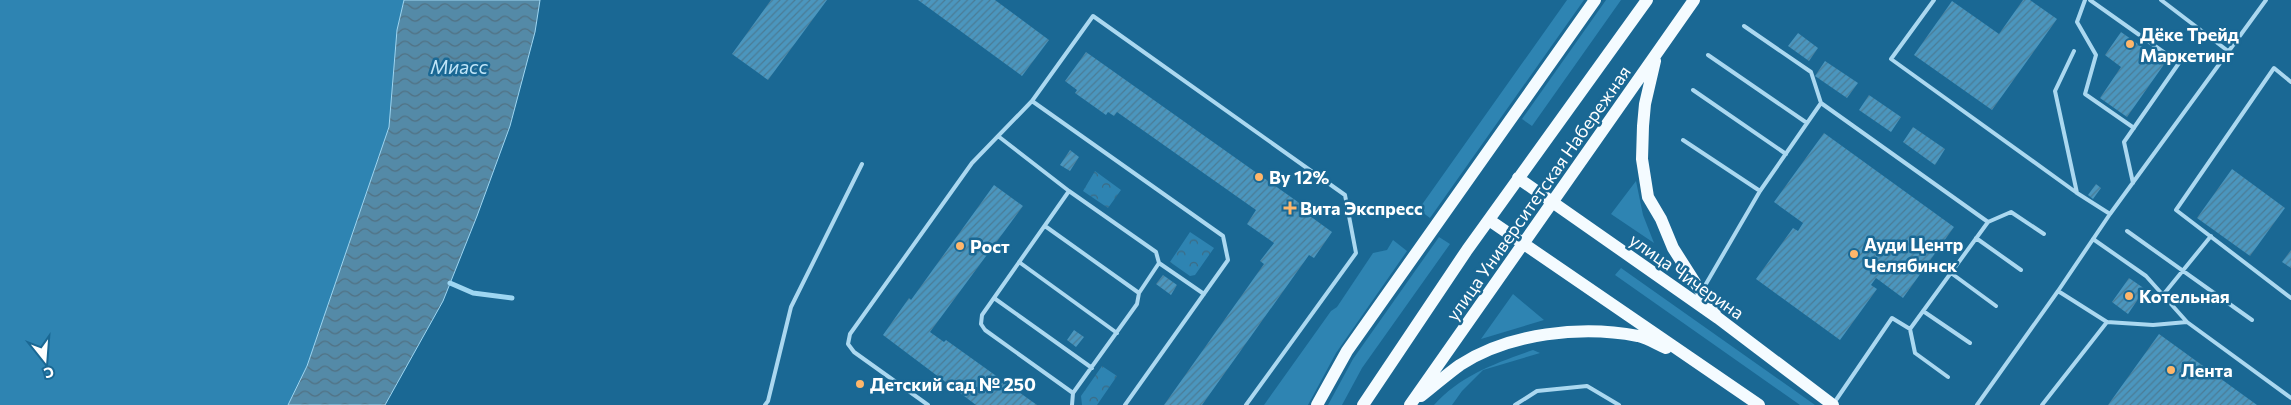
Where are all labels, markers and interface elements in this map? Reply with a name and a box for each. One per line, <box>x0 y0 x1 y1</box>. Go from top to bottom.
place label: Дёке Трейд Маркетинг <box>2140 23 2239 66</box>
marker: Дёке Трейд Маркетинг <box>2124 38 2136 50</box>
water label: Миасс <box>430 55 488 78</box>
street label: улица Университетская Набережная <box>1441 61 1635 325</box>
place label: Ву 12% <box>1269 166 1329 188</box>
marker: Ву 12% <box>1253 171 1265 183</box>
place label: Вита Экспресс <box>1300 197 1423 219</box>
marker: Вита Экспресс <box>1284 202 1296 214</box>
street label: улица Чичерина <box>1626 228 1748 324</box>
place label: Ауди Центр Челябинск <box>1864 233 1963 276</box>
place label: Рост <box>970 235 1010 257</box>
marker: Рост <box>954 240 966 252</box>
marker: Ауди Центр Челябинск <box>1848 248 1860 260</box>
place label: Котельная <box>2139 285 2230 307</box>
marker: Котельная <box>2123 290 2135 302</box>
north arrow <box>20 335 70 385</box>
place label: Лента <box>2181 359 2233 381</box>
text: С <box>42 363 56 382</box>
marker: Лента <box>2165 364 2177 376</box>
place label: Детский сад № 250 <box>870 373 1036 395</box>
marker: Детский сад № 250 <box>854 378 866 390</box>

